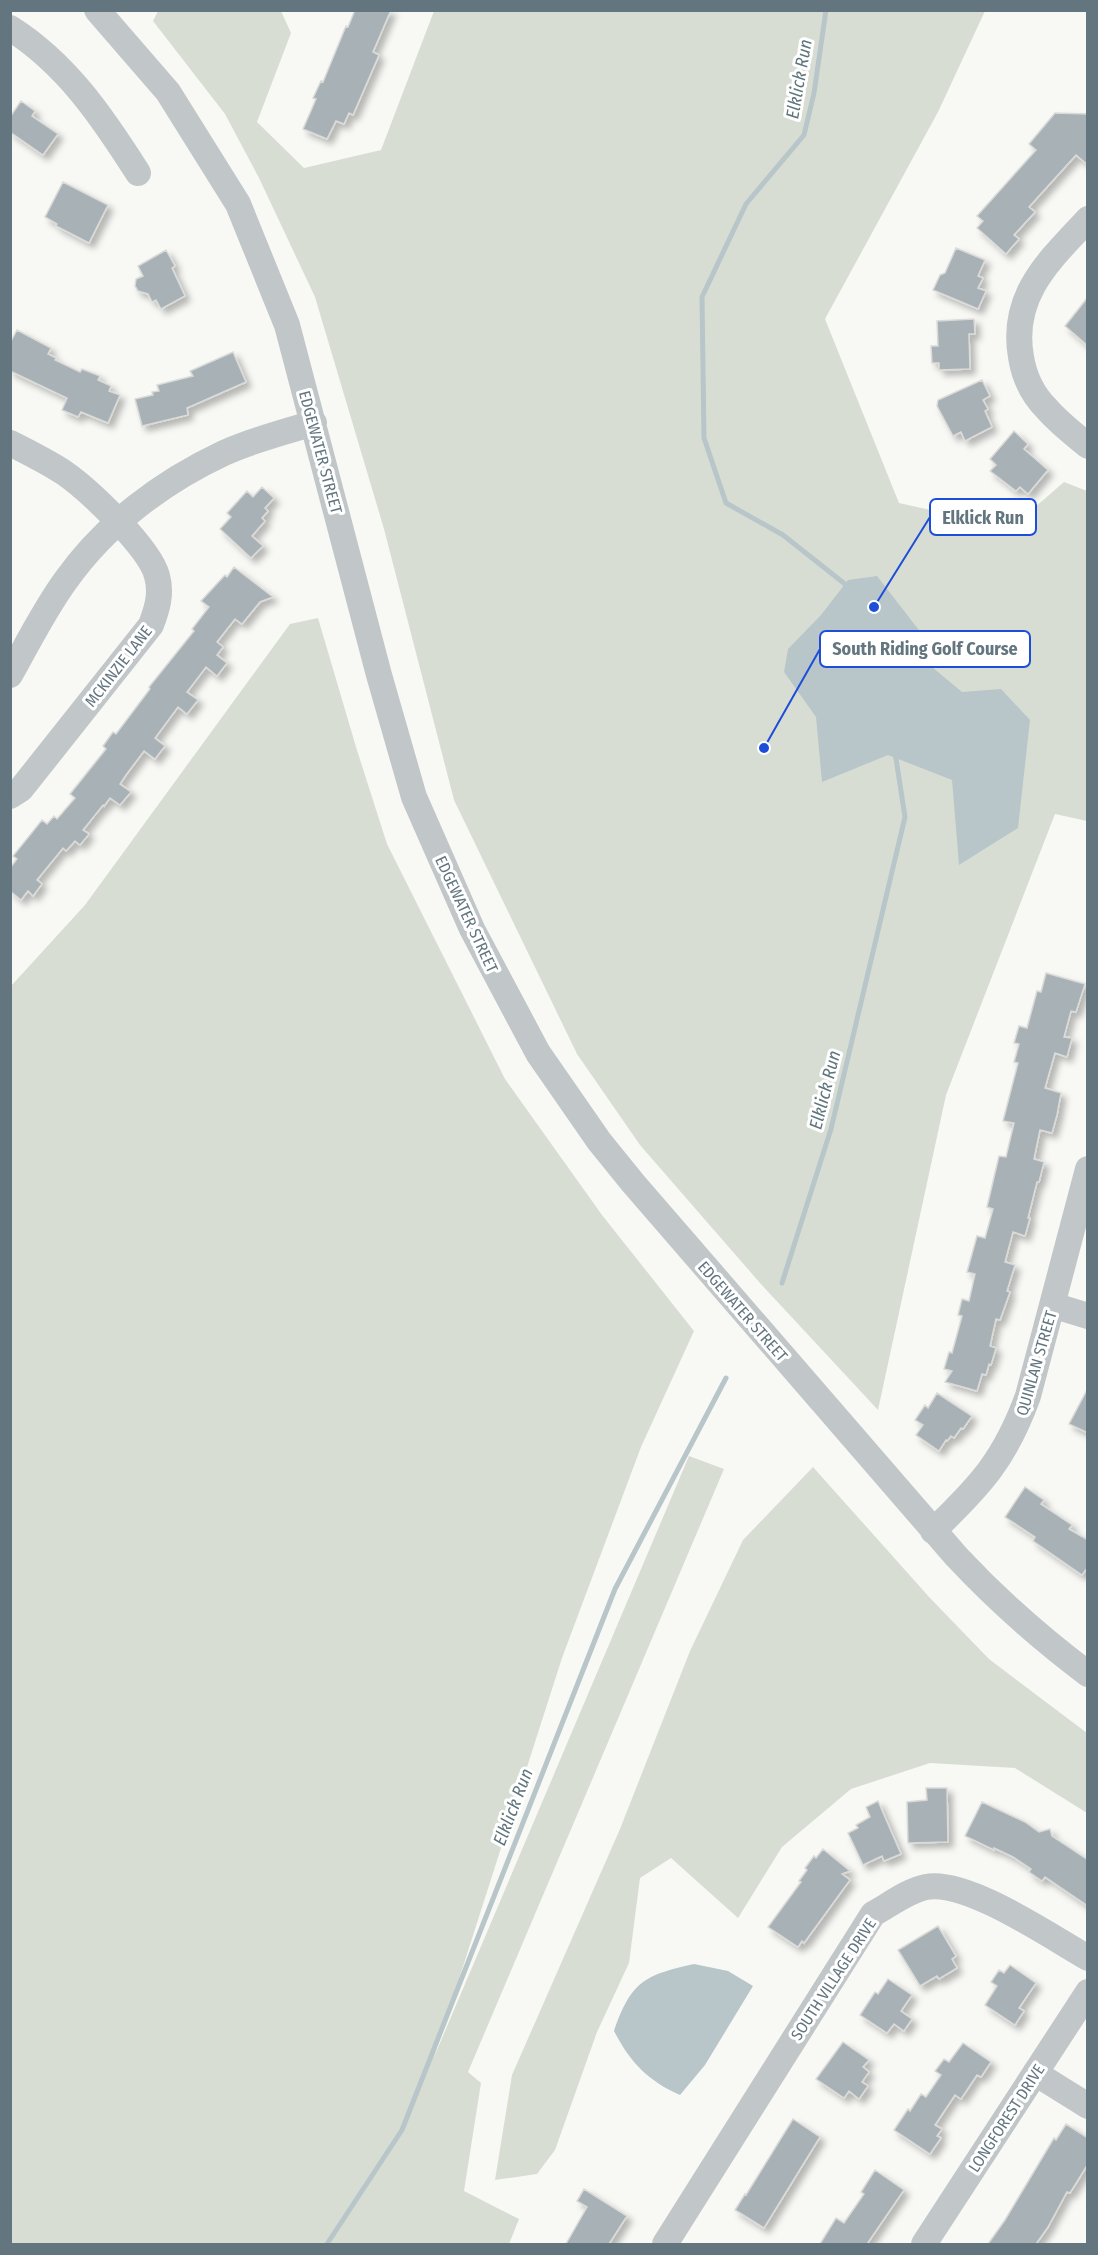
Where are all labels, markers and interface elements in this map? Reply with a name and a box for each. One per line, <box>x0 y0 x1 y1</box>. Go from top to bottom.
water label: Elklick Run <box>781 37 817 121</box>
street label: EDGEWATER STREET <box>295 389 346 516</box>
callout: Elklick Run <box>930 499 1036 535</box>
text: Elklick Run <box>942 507 1024 529</box>
street label: MCKINZIE LANE <box>81 622 156 711</box>
callout: South Riding Golf Course <box>820 631 1030 667</box>
text: South Riding Golf Course <box>832 638 1018 660</box>
street label: EDGEWATER STREET <box>431 853 502 976</box>
water label: Elklick Run <box>805 1048 845 1132</box>
street label: EDGEWATER STREET <box>694 1257 792 1366</box>
street label: QUINLAN STREET <box>1012 1308 1061 1418</box>
water label: Elklick Run <box>488 1765 538 1849</box>
street label: SOUTH VILLAGE DRIVE <box>787 1915 880 2044</box>
street label: LONGFOREST DRIVE <box>964 2061 1048 2176</box>

